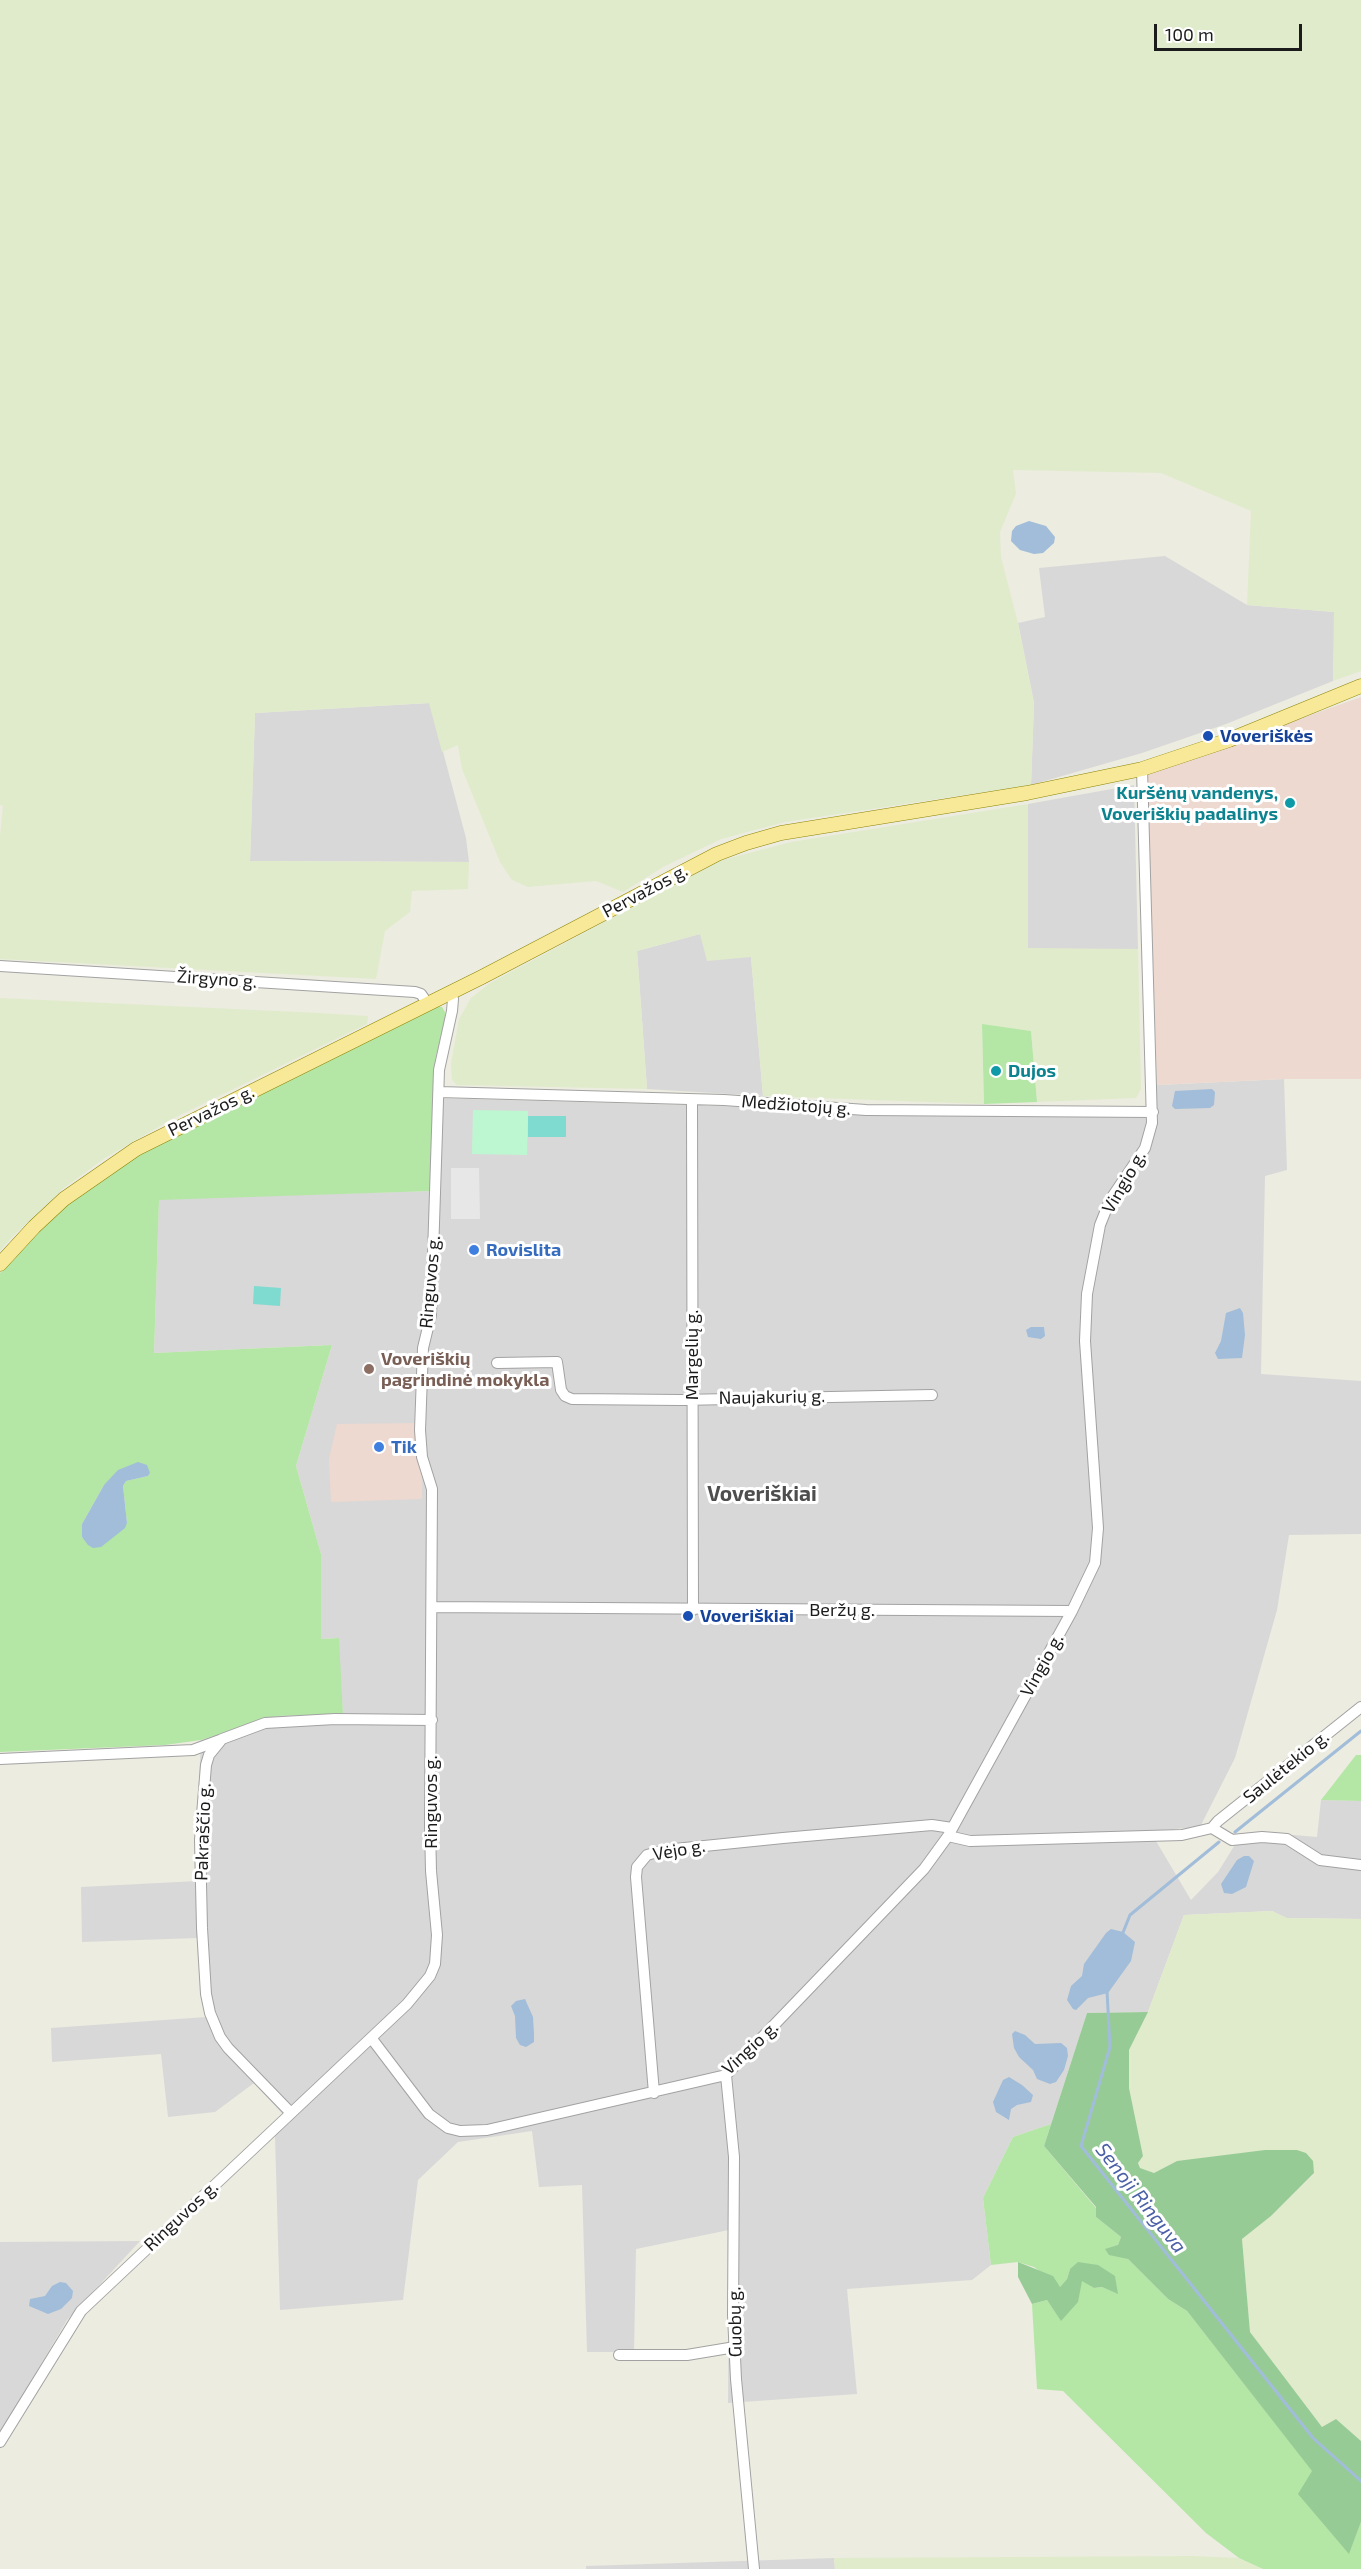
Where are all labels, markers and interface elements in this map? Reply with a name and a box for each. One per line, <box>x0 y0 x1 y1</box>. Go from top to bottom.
scale bar <box>1157 12 1306 50</box>
text: 100 m <box>1165 23 1214 45</box>
place label: Voveriškės <box>1220 725 1313 747</box>
marker: Voveriškės <box>1201 729 1215 743</box>
place label: Kuršėnų vandenys, Voveriškių padalinys <box>1101 782 1278 824</box>
marker: Kuršėnų vandenys, Voveriškių padalinys <box>1283 796 1297 810</box>
street label: Pervažos g. <box>599 860 691 922</box>
street label: Žirgyno g. <box>176 965 258 993</box>
place label: Dujos <box>1008 1060 1056 1082</box>
marker: Dujos <box>989 1064 1003 1078</box>
street label: Pervažos g. <box>164 1081 258 1141</box>
street label: Medžiotojų g. <box>741 1090 851 1120</box>
street label: Vingio g. <box>1097 1147 1151 1217</box>
street label: Ringuvos g. <box>415 1235 445 1329</box>
place label: Rovislita <box>486 1239 561 1261</box>
marker: Rovislita <box>467 1243 481 1257</box>
street label: Margelių g. <box>681 1310 703 1400</box>
place label: Voveriškių pagrindinė mokykla <box>381 1348 550 1390</box>
marker: Voveriškių pagrindinė mokykla <box>362 1362 376 1376</box>
street label: Naujakurių g. <box>718 1385 826 1409</box>
place label: Tik <box>391 1436 417 1458</box>
marker: Tik <box>372 1440 386 1454</box>
district label: Voveriškiai <box>707 1481 817 1507</box>
street label: Beržų g. <box>809 1599 875 1621</box>
place label: Voveriškiai <box>700 1605 794 1627</box>
marker: Voveriškiai <box>681 1609 695 1623</box>
street label: Vingio g. <box>1016 1630 1068 1700</box>
street label: Saulėtekio g. <box>1239 1726 1333 1808</box>
street label: Ringuvos g. <box>420 1755 442 1849</box>
street label: Pakraščio g. <box>191 1783 215 1881</box>
street label: Vėjo g. <box>651 1835 707 1865</box>
street label: Vingio g. <box>717 2017 783 2079</box>
water label: Senoji Ringuva <box>1091 2138 1191 2258</box>
street label: Ringuvos g. <box>140 2176 222 2256</box>
street label: Guobų g. <box>724 2287 746 2357</box>

